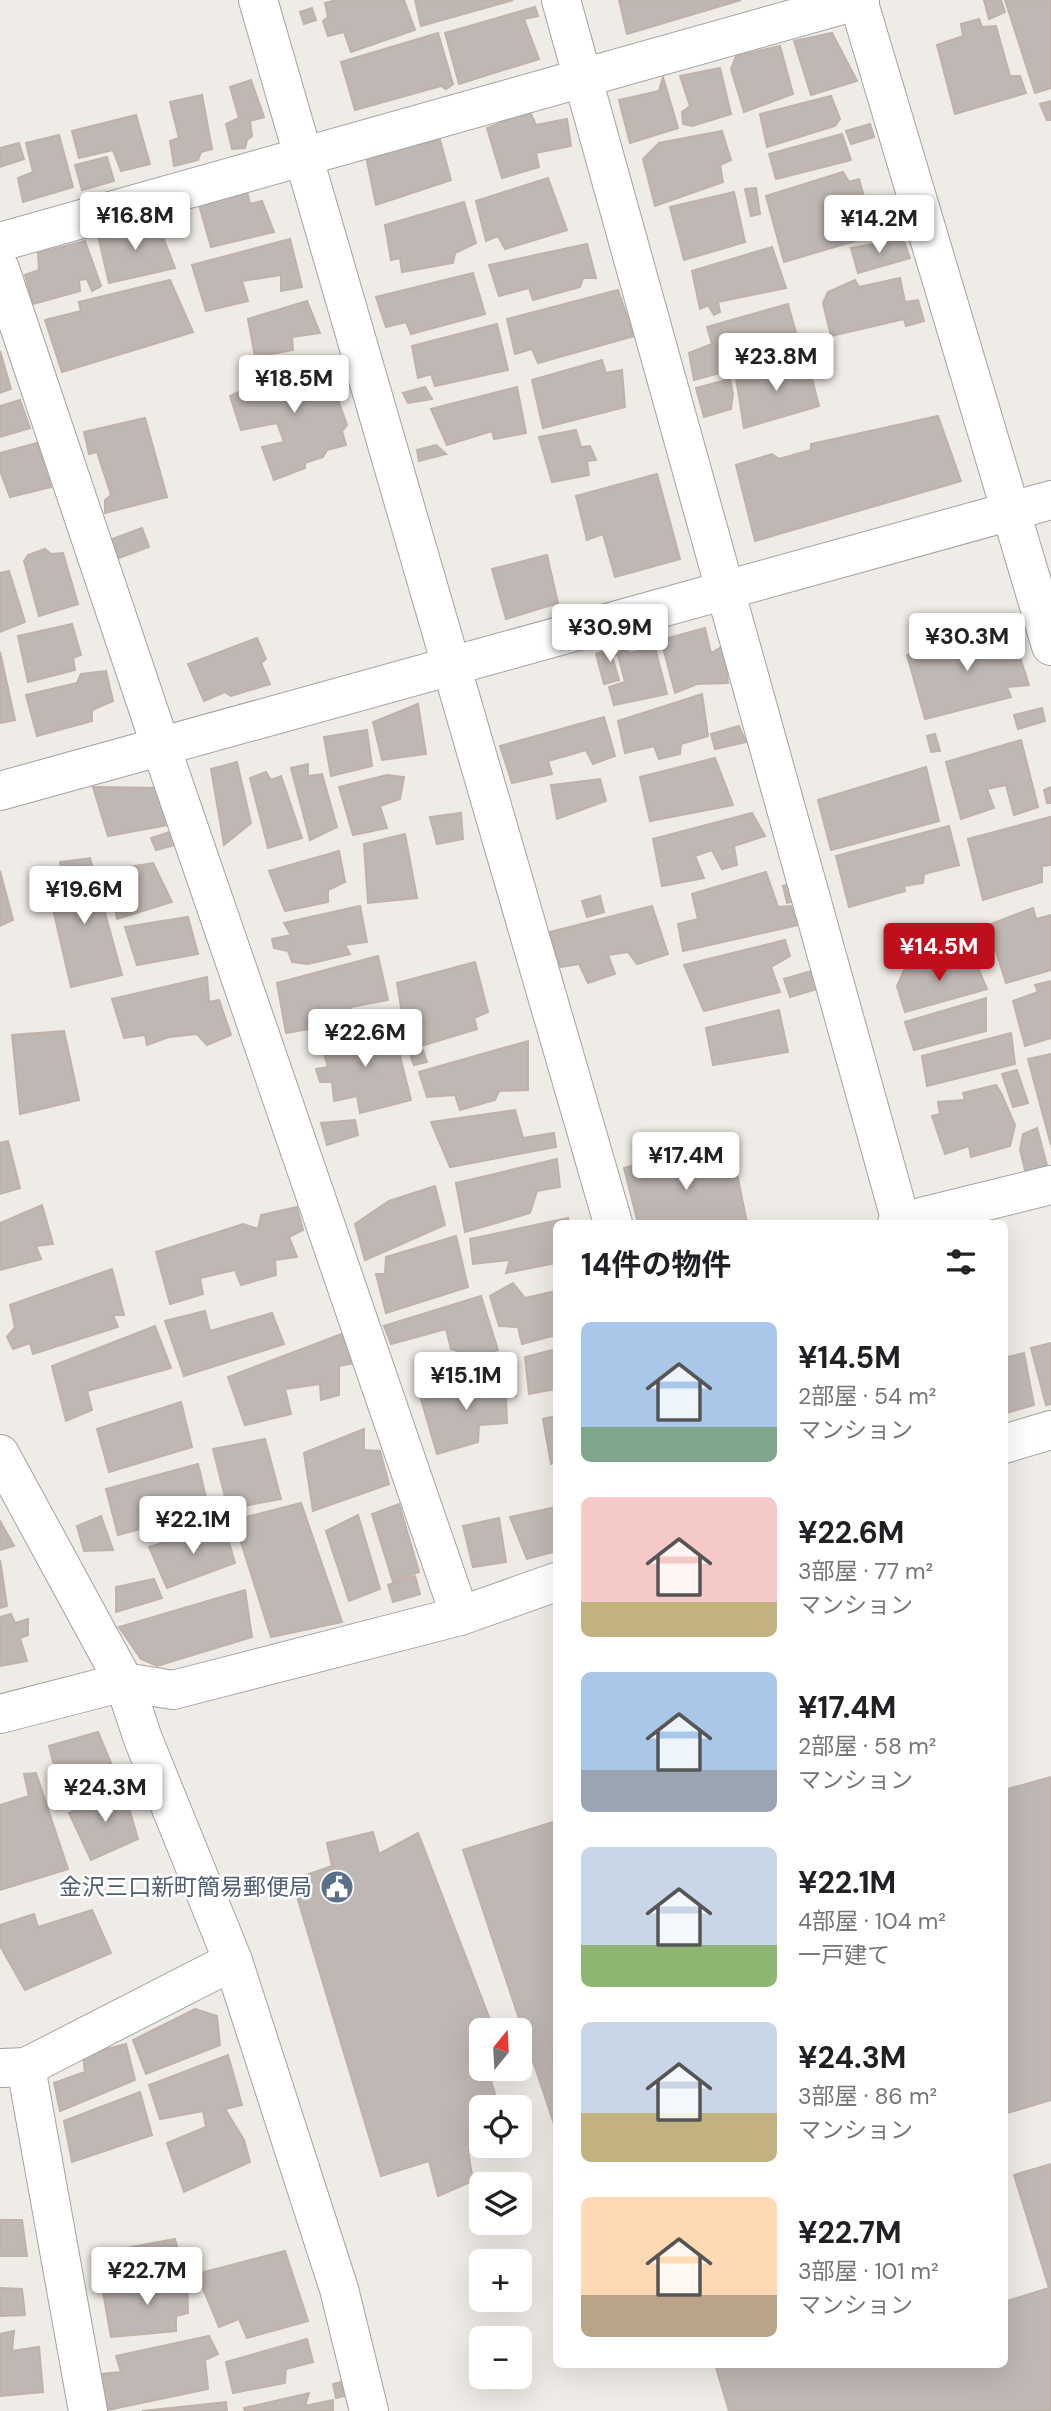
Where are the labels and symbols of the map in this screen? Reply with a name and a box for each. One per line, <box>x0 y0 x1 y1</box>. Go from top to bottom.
pin: ¥16.8M <box>78 192 192 252</box>
pin: ¥14.2M <box>822 196 936 255</box>
pin: ¥23.8M <box>719 334 833 393</box>
pin: ¥18.5M <box>237 356 351 415</box>
pin: ¥30.9M <box>553 604 667 664</box>
pin: ¥30.3M <box>910 614 1024 673</box>
pin: ¥19.6M <box>27 866 141 926</box>
pin: ¥14.5M <box>882 923 996 983</box>
pin: ¥22.6M <box>308 1010 422 1069</box>
pin: ¥17.4M <box>629 1132 743 1192</box>
pin: ¥15.1M <box>409 1352 523 1412</box>
pin: ¥22.1M <box>136 1496 250 1556</box>
pin: ¥24.3M <box>48 1764 162 1824</box>
public building icon: 金沢三口新町簡易郵便局 <box>318 1868 356 1906</box>
place label: 金沢三口新町簡易郵便局 <box>59 1872 312 1902</box>
north arrow <box>469 2018 532 2081</box>
pin: ¥22.7M <box>90 2248 204 2307</box>

